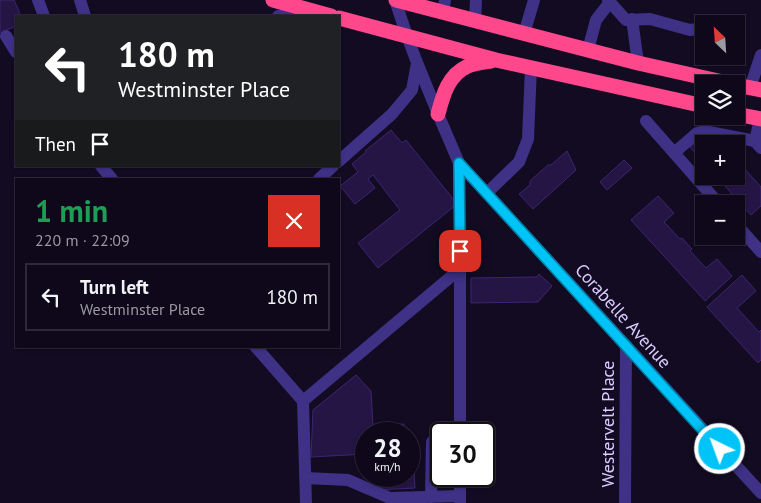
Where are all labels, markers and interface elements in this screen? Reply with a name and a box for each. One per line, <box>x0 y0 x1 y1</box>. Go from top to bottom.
north arrow <box>695 15 745 65</box>
map controls <box>695 15 745 245</box>
text: 180 m <box>118 31 215 77</box>
icon: left <box>35 35 100 100</box>
text: Westminster Place <box>118 75 290 103</box>
button: layers <box>695 75 745 125</box>
icon: arrive <box>86 130 114 158</box>
text: Then <box>35 132 76 156</box>
button: + <box>695 135 745 185</box>
text: 1 min <box>35 191 108 230</box>
button: close <box>268 195 320 247</box>
button: − <box>695 195 745 245</box>
text: 220 m · 22:09 <box>35 230 130 250</box>
pin <box>439 230 481 272</box>
icon: arrive <box>446 237 474 265</box>
street label: Corabelle Avenue <box>570 258 677 373</box>
text: Turn left <box>80 275 149 299</box>
icon: left <box>37 283 65 311</box>
text: 180 m <box>266 285 318 309</box>
text: Westminster Place <box>80 299 205 319</box>
street label: Westervelt Place <box>596 361 619 487</box>
speed limit sign: 30 <box>430 422 495 487</box>
position arrow <box>693 422 745 474</box>
text: 28 <box>373 432 402 464</box>
text: km/h <box>374 459 401 474</box>

